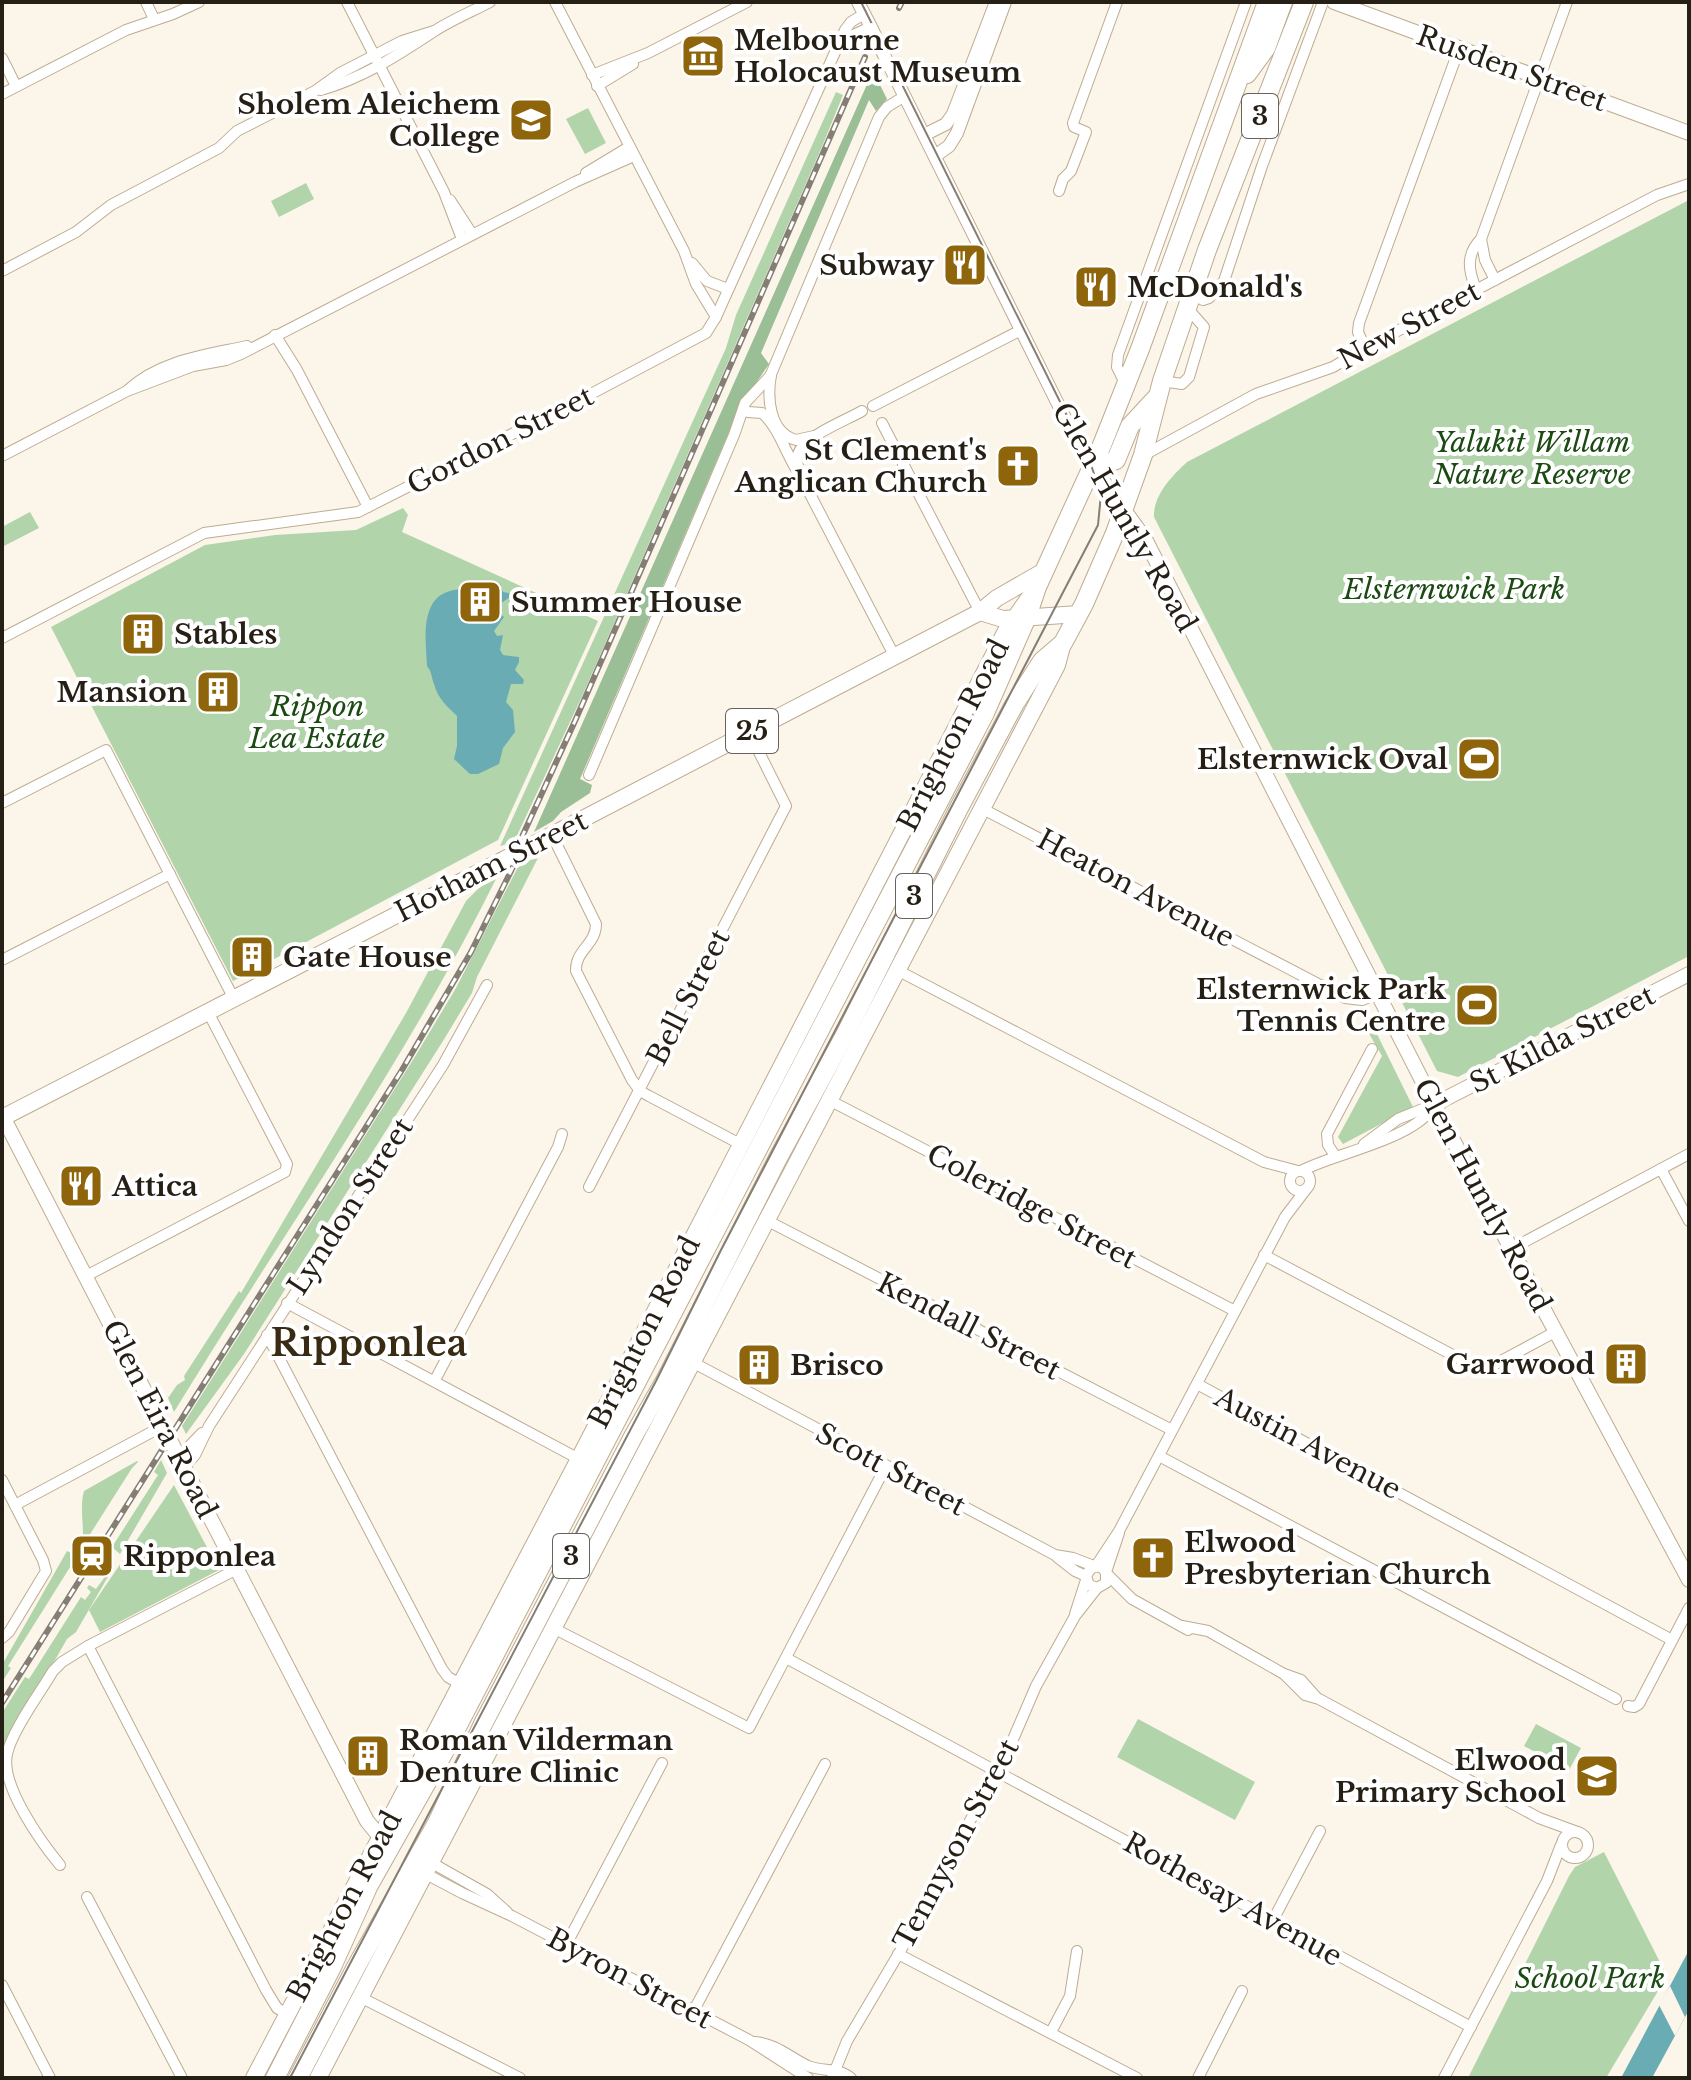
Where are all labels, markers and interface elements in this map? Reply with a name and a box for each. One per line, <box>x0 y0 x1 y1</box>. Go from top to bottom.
street label: Rusden Street <box>1412 18 1612 119</box>
place label: Melbourne Holocaust Museum <box>734 23 1021 90</box>
museum icon: Melbourne Holocaust Museum <box>679 32 727 80</box>
place label: Sholem Aleichem College <box>237 87 500 154</box>
road number: 3 <box>1242 94 1278 138</box>
school or university icon: Sholem Aleichem College <box>507 96 555 144</box>
restaurant icon: Subway <box>941 241 989 289</box>
place label: Subway <box>819 248 935 283</box>
restaurant icon: McDonald's <box>1072 263 1120 311</box>
place label: McDonald's <box>1127 270 1303 305</box>
street label: New Street <box>1332 273 1486 377</box>
street label: Gordon Street <box>401 378 600 502</box>
street label: Glen Huntly Road <box>1045 396 1205 638</box>
park label: Yalukit Willam Nature Reserve <box>1432 425 1631 492</box>
place label: St Clement's Anglican Church <box>734 433 987 500</box>
church icon: St Clement's Anglican Church <box>994 442 1042 490</box>
park label: Elsternwick Park <box>1342 572 1565 607</box>
building icon: Summer House <box>456 578 504 626</box>
place label: Summer House <box>511 585 742 620</box>
building icon: Stables <box>119 610 167 658</box>
place label: Stables <box>174 617 277 652</box>
street label: Brighton Road <box>890 633 1017 837</box>
building icon: Mansion <box>194 668 242 716</box>
place label: Mansion <box>57 675 187 710</box>
park label: Rippon Lea Estate <box>248 689 385 756</box>
road number: 25 <box>726 709 778 753</box>
sports icon: Elsternwick Oval <box>1455 735 1503 783</box>
place label: Elsternwick Oval <box>1197 742 1448 777</box>
street label: Hotham Street <box>389 803 594 930</box>
street label: Heaton Avenue <box>1031 822 1240 955</box>
road number: 3 <box>896 874 932 918</box>
street label: Bell Street <box>639 923 738 1071</box>
building icon: Gate House <box>228 933 276 981</box>
place label: Gate House <box>283 940 452 975</box>
place label: Elsternwick Park Tennis Centre <box>1196 972 1446 1039</box>
street label: St Kilda Street <box>1464 978 1661 1101</box>
sports icon: Elsternwick Park Tennis Centre <box>1453 981 1501 1029</box>
street label: Glen Huntly Road <box>1406 1073 1559 1318</box>
street label: Lyndon Street <box>280 1111 421 1301</box>
street label: Coleridge Street <box>921 1136 1143 1277</box>
restaurant icon: Attica <box>57 1162 105 1210</box>
place label: Attica <box>111 1169 198 1204</box>
street label: Brighton Road <box>581 1230 708 1434</box>
street label: Kendall Street <box>871 1265 1067 1388</box>
street label: Glen Eira Road <box>95 1314 225 1524</box>
district label: Ripponlea <box>271 1321 468 1366</box>
building icon: Garrwood <box>1602 1340 1650 1388</box>
building icon: Brisco <box>735 1341 783 1389</box>
place label: Garrwood <box>1446 1347 1595 1382</box>
place label: Brisco <box>790 1348 884 1383</box>
street label: Austin Avenue <box>1208 1379 1407 1507</box>
street label: Scott Street <box>810 1415 972 1524</box>
place label: Elwood Presbyterian Church <box>1184 1525 1491 1592</box>
station icon: Ripponlea <box>68 1532 116 1580</box>
road number: 3 <box>553 1534 589 1578</box>
church icon: Elwood Presbyterian Church <box>1129 1534 1177 1582</box>
place label: Ripponlea <box>123 1539 276 1574</box>
place label: Roman Vilderman Denture Clinic <box>399 1723 673 1790</box>
building icon: Roman Vilderman Denture Clinic <box>344 1732 392 1780</box>
street label: Tennyson Street <box>886 1733 1027 1956</box>
place label: Elwood Primary School <box>1335 1743 1566 1810</box>
school or university icon: Elwood Primary School <box>1573 1752 1621 1800</box>
street label: Brighton Road <box>279 1805 410 2008</box>
street label: Rothesay Avenue <box>1117 1825 1348 1974</box>
street label: Byron Street <box>541 1920 719 2037</box>
park label: School Park <box>1515 1961 1665 1996</box>

